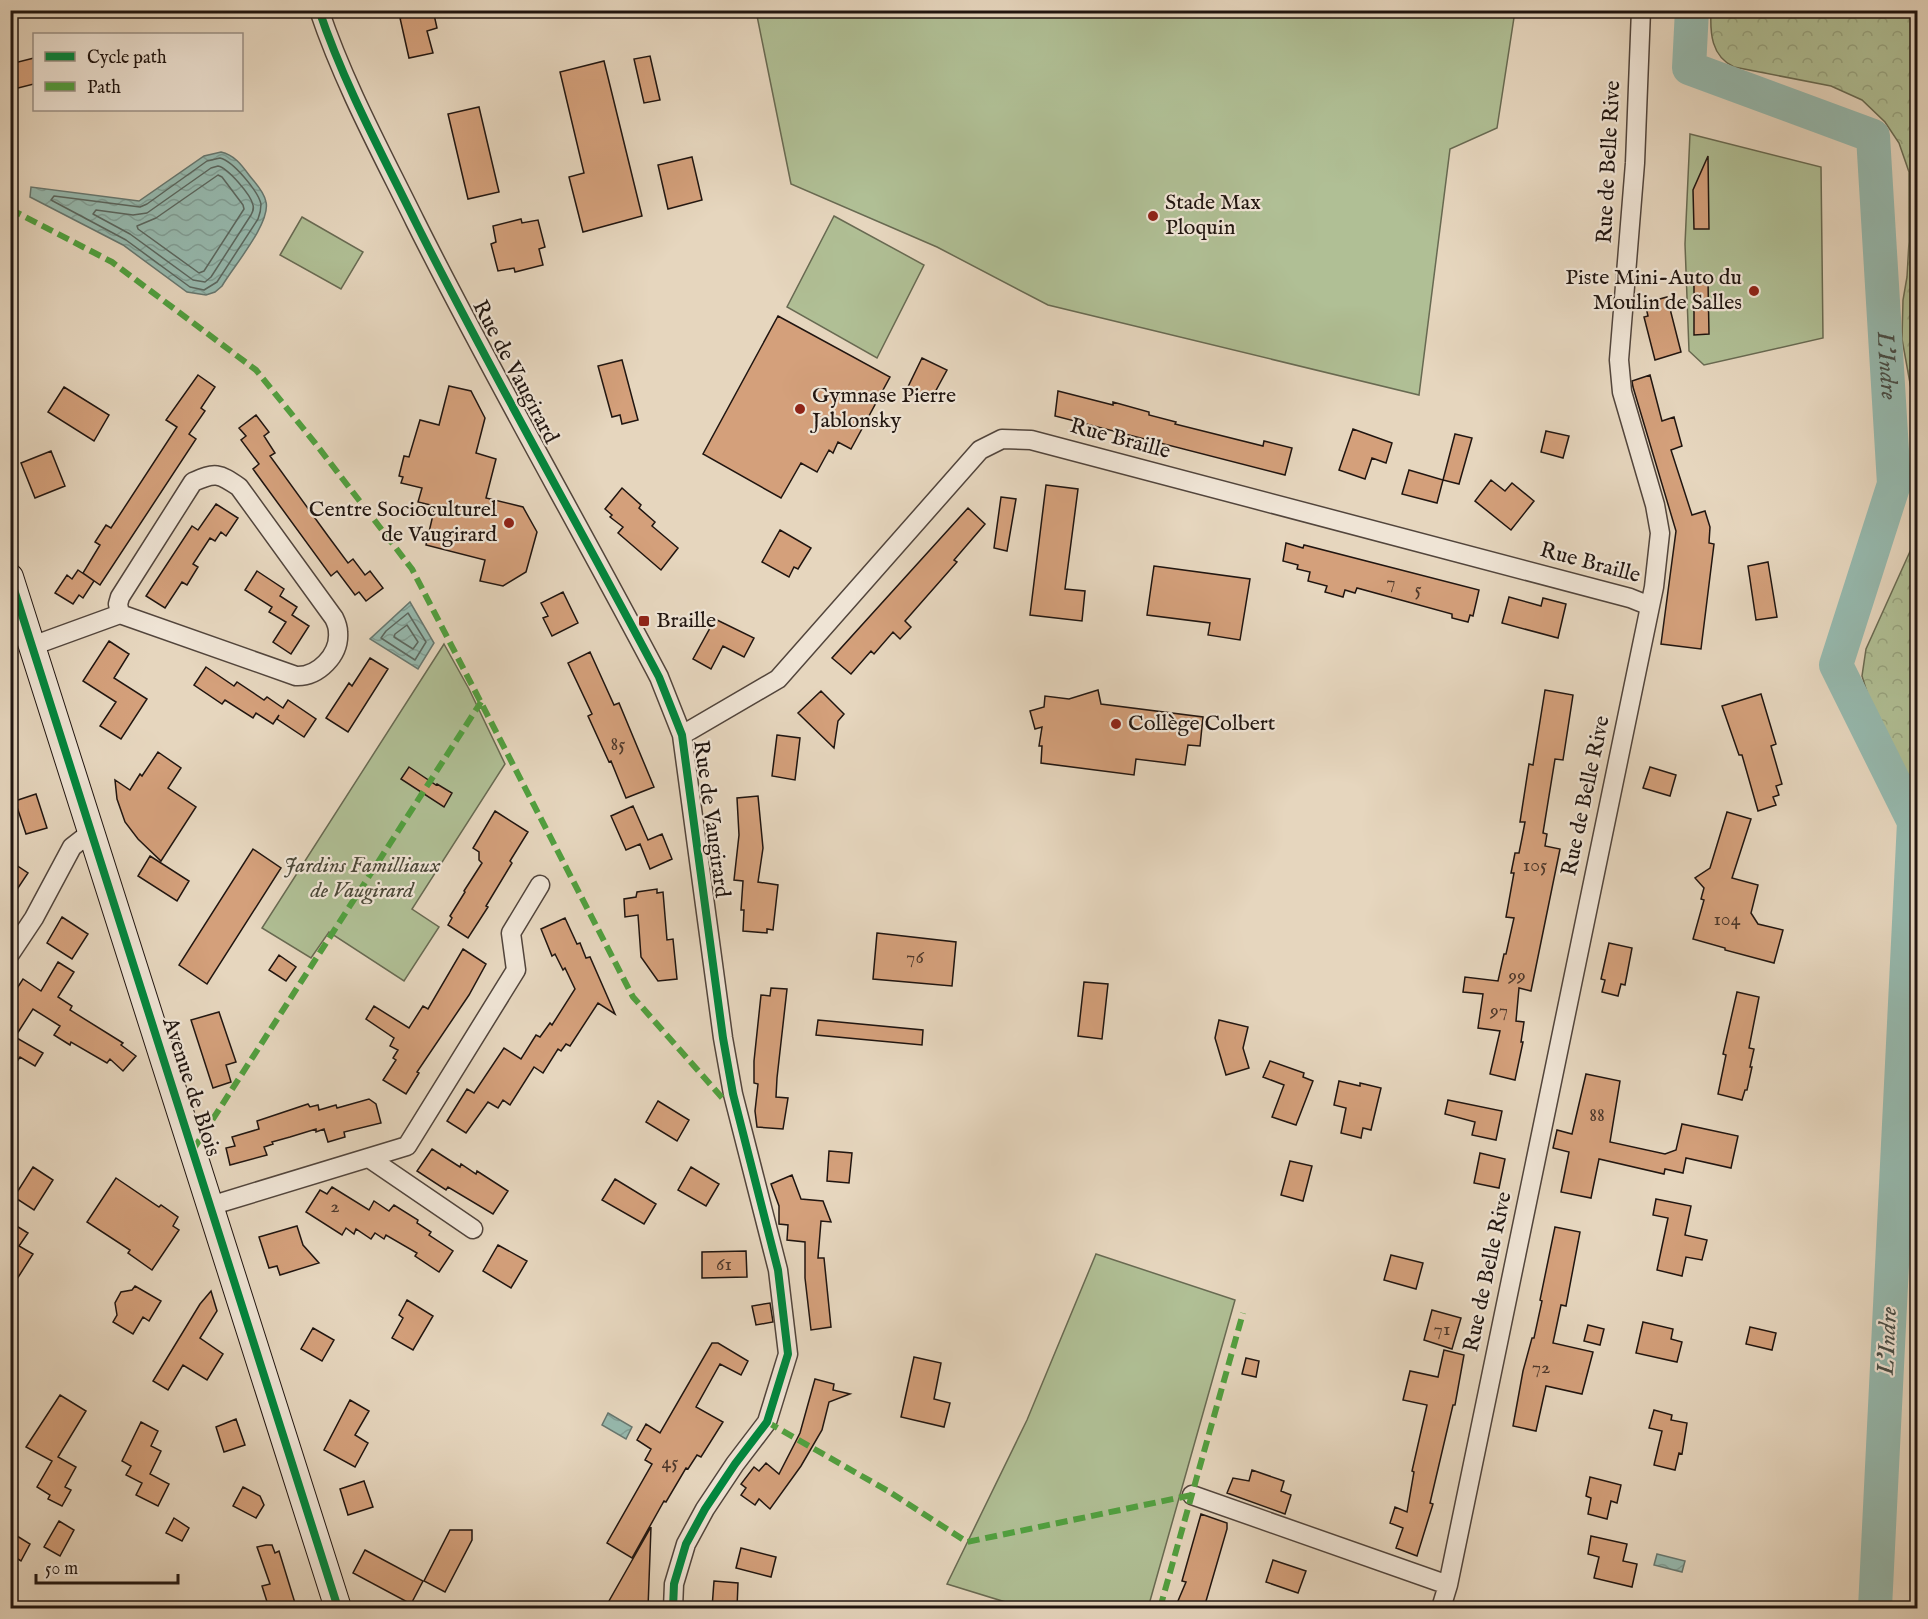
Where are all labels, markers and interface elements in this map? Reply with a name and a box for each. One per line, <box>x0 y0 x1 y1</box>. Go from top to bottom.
legend <box>33 33 243 111</box>
text: Cycle path <box>87 47 167 70</box>
text: Path <box>87 77 121 100</box>
street label: Rue de Belle Rive <box>1591 80 1627 244</box>
place label: Stade Max Ploquin <box>1165 189 1261 242</box>
marker: Stade Max Ploquin <box>1146 209 1160 223</box>
place label: Piste Mini-Auto du Moulin de Salles <box>1565 264 1742 317</box>
marker: Piste Mini-Auto du Moulin de Salles <box>1747 284 1761 298</box>
street label: Rue de Vaugirard <box>465 295 565 449</box>
water label: L'Indre <box>1869 329 1904 400</box>
place label: Gymnase Pierre Jablonsky <box>809 382 956 435</box>
marker: Gymnase Pierre Jablonsky <box>793 402 807 416</box>
street label: Rue Braille <box>1067 412 1173 466</box>
place label: Centre Socioculturel de Vaugirard <box>309 496 497 549</box>
marker: Centre Socioculturel de Vaugirard <box>502 516 516 530</box>
street label: Rue Braille <box>1537 536 1643 590</box>
house number: 7 <box>1386 570 1396 595</box>
house number: 5 <box>1414 577 1422 602</box>
place label: Braille <box>656 607 716 635</box>
marker: Braille <box>637 614 651 628</box>
place label: Collège Colbert <box>1128 710 1276 738</box>
street label: Rue de Belle Rive <box>1555 713 1617 879</box>
marker: Collège Colbert <box>1109 717 1123 731</box>
house number: 85 <box>610 732 626 757</box>
street label: Rue de Vaugirard <box>686 738 736 900</box>
park label: Jardins Familliaux de Vaugirard <box>284 852 441 905</box>
house number: 105 <box>1523 853 1547 878</box>
house number: 104 <box>1714 907 1741 932</box>
house number: 76 <box>906 945 924 970</box>
house number: 99 <box>1507 963 1526 988</box>
house number: 97 <box>1489 998 1508 1023</box>
street label: Avenue de Blois <box>155 1013 227 1160</box>
house number: 88 <box>1589 1103 1605 1128</box>
street label: Rue de Belle Rive <box>1457 1189 1519 1355</box>
house number: 2 <box>330 1194 340 1219</box>
house number: 61 <box>716 1252 732 1277</box>
water label: L'Indre <box>1871 1306 1905 1377</box>
house number: 71 <box>1434 1317 1450 1342</box>
house number: 72 <box>1532 1355 1550 1380</box>
house number: 45 <box>662 1450 678 1475</box>
scale bar <box>36 1547 178 1585</box>
text: 50 m <box>45 1558 78 1581</box>

